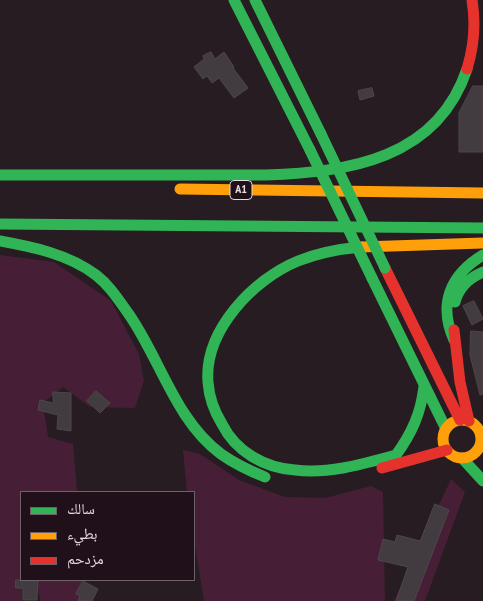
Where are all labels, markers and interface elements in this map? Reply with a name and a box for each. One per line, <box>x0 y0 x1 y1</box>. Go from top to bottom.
road number: A1 <box>230 180 252 200</box>
legend <box>20 491 195 581</box>
text: سالك <box>67 499 95 518</box>
text: بطيء <box>67 524 97 543</box>
text: مزدحم <box>67 549 104 568</box>

